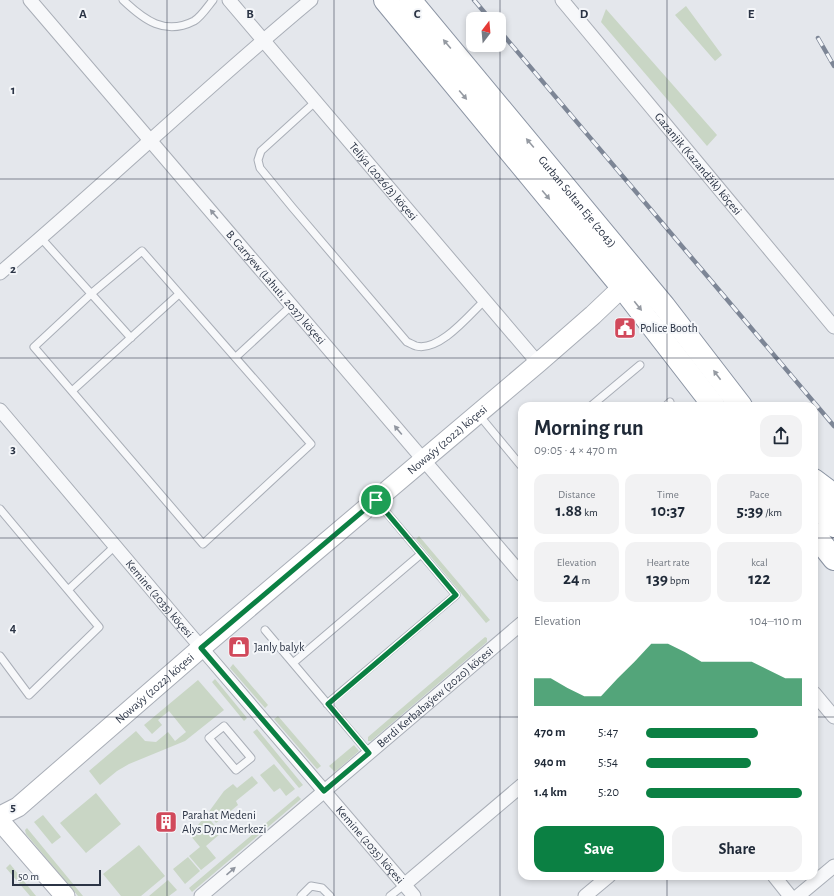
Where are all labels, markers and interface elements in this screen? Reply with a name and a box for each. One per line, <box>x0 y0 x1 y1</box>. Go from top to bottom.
text: A <box>79 8 87 21</box>
text: B <box>246 8 254 21</box>
text: C <box>414 8 421 21</box>
text: D <box>580 8 589 21</box>
text: E <box>748 8 755 21</box>
north arrow <box>466 12 506 52</box>
map controls <box>466 12 506 52</box>
one-way arrow <box>442 38 451 49</box>
text: 1 <box>11 84 15 97</box>
one-way arrow <box>459 89 468 100</box>
street label: Gazanjik (Kazandžik) köçesi <box>652 110 744 217</box>
one-way arrow <box>526 138 534 149</box>
street label: Teliýa (2026/3) köçesi <box>347 140 420 223</box>
street label: Gurban Soltan Eje (2043) <box>536 154 619 250</box>
one-way arrow <box>542 189 551 200</box>
one-way arrow <box>209 209 218 219</box>
street label: B. Garrýew (Lahuti, 2037) köçesi <box>224 228 328 346</box>
text: 2 <box>10 263 16 276</box>
one-way arrow <box>633 300 642 311</box>
public building icon: Police Booth <box>612 315 638 341</box>
place label: Police Booth <box>640 322 698 334</box>
one-way arrow <box>713 370 721 380</box>
street label: Nowaýy (2022) köçesi <box>405 403 489 477</box>
button: share <box>760 415 802 457</box>
text: Morning run <box>534 417 644 439</box>
one-way arrow <box>393 425 402 435</box>
text: 3 <box>10 443 16 456</box>
text: 09:05 · 4 × 470 m <box>534 444 617 457</box>
pin <box>359 483 393 517</box>
icon: arrive <box>365 489 387 511</box>
text: Distance <box>558 489 595 500</box>
text: Time <box>657 489 679 500</box>
text: Pace <box>749 489 769 500</box>
text: 1.88 <box>555 502 582 519</box>
text: 10:37 <box>651 502 685 519</box>
text: 5:39 <box>737 502 763 519</box>
text: km <box>582 507 598 518</box>
text: /km <box>763 507 782 518</box>
street label: Kemine (2035) köçesi <box>123 557 196 640</box>
text: Elevation <box>557 557 597 568</box>
text: Heart rate <box>646 557 690 568</box>
text: kcal <box>751 557 768 568</box>
text: 24 <box>563 570 580 587</box>
text: 139 <box>646 570 668 587</box>
text: 122 <box>748 570 770 587</box>
text: m <box>580 575 590 586</box>
text: bpm <box>668 575 690 586</box>
text: Elevation <box>534 615 581 628</box>
text: 104–110 m <box>750 615 802 628</box>
text: 4 <box>10 622 17 635</box>
shop icon: Janly balyk <box>226 634 252 660</box>
place label: Janly balyk <box>254 641 305 654</box>
street label: Berdi Kerbabaýew (2020) köçesi <box>375 645 495 750</box>
street label: Nowaýy (2022) köçesi <box>113 651 196 726</box>
text: 470 m <box>534 726 565 739</box>
text: 5:47 <box>598 726 618 739</box>
text: 940 m <box>534 756 566 769</box>
text: 5:54 <box>598 756 618 769</box>
text: 1.4 km <box>534 786 567 799</box>
text: 5:20 <box>598 786 619 799</box>
text: 5 <box>10 801 16 814</box>
street label: Kemine (2035) köçesi <box>334 804 406 886</box>
building icon: Parahat Medeni Alys Dync Merkezi <box>153 809 179 835</box>
place label: Parahat Medeni Alys Dync Merkezi <box>182 809 266 836</box>
button: Save <box>534 826 664 872</box>
button: Share <box>672 826 802 872</box>
one-way arrow <box>226 866 236 875</box>
scale bar <box>12 868 101 887</box>
text: 50 m <box>18 871 39 882</box>

